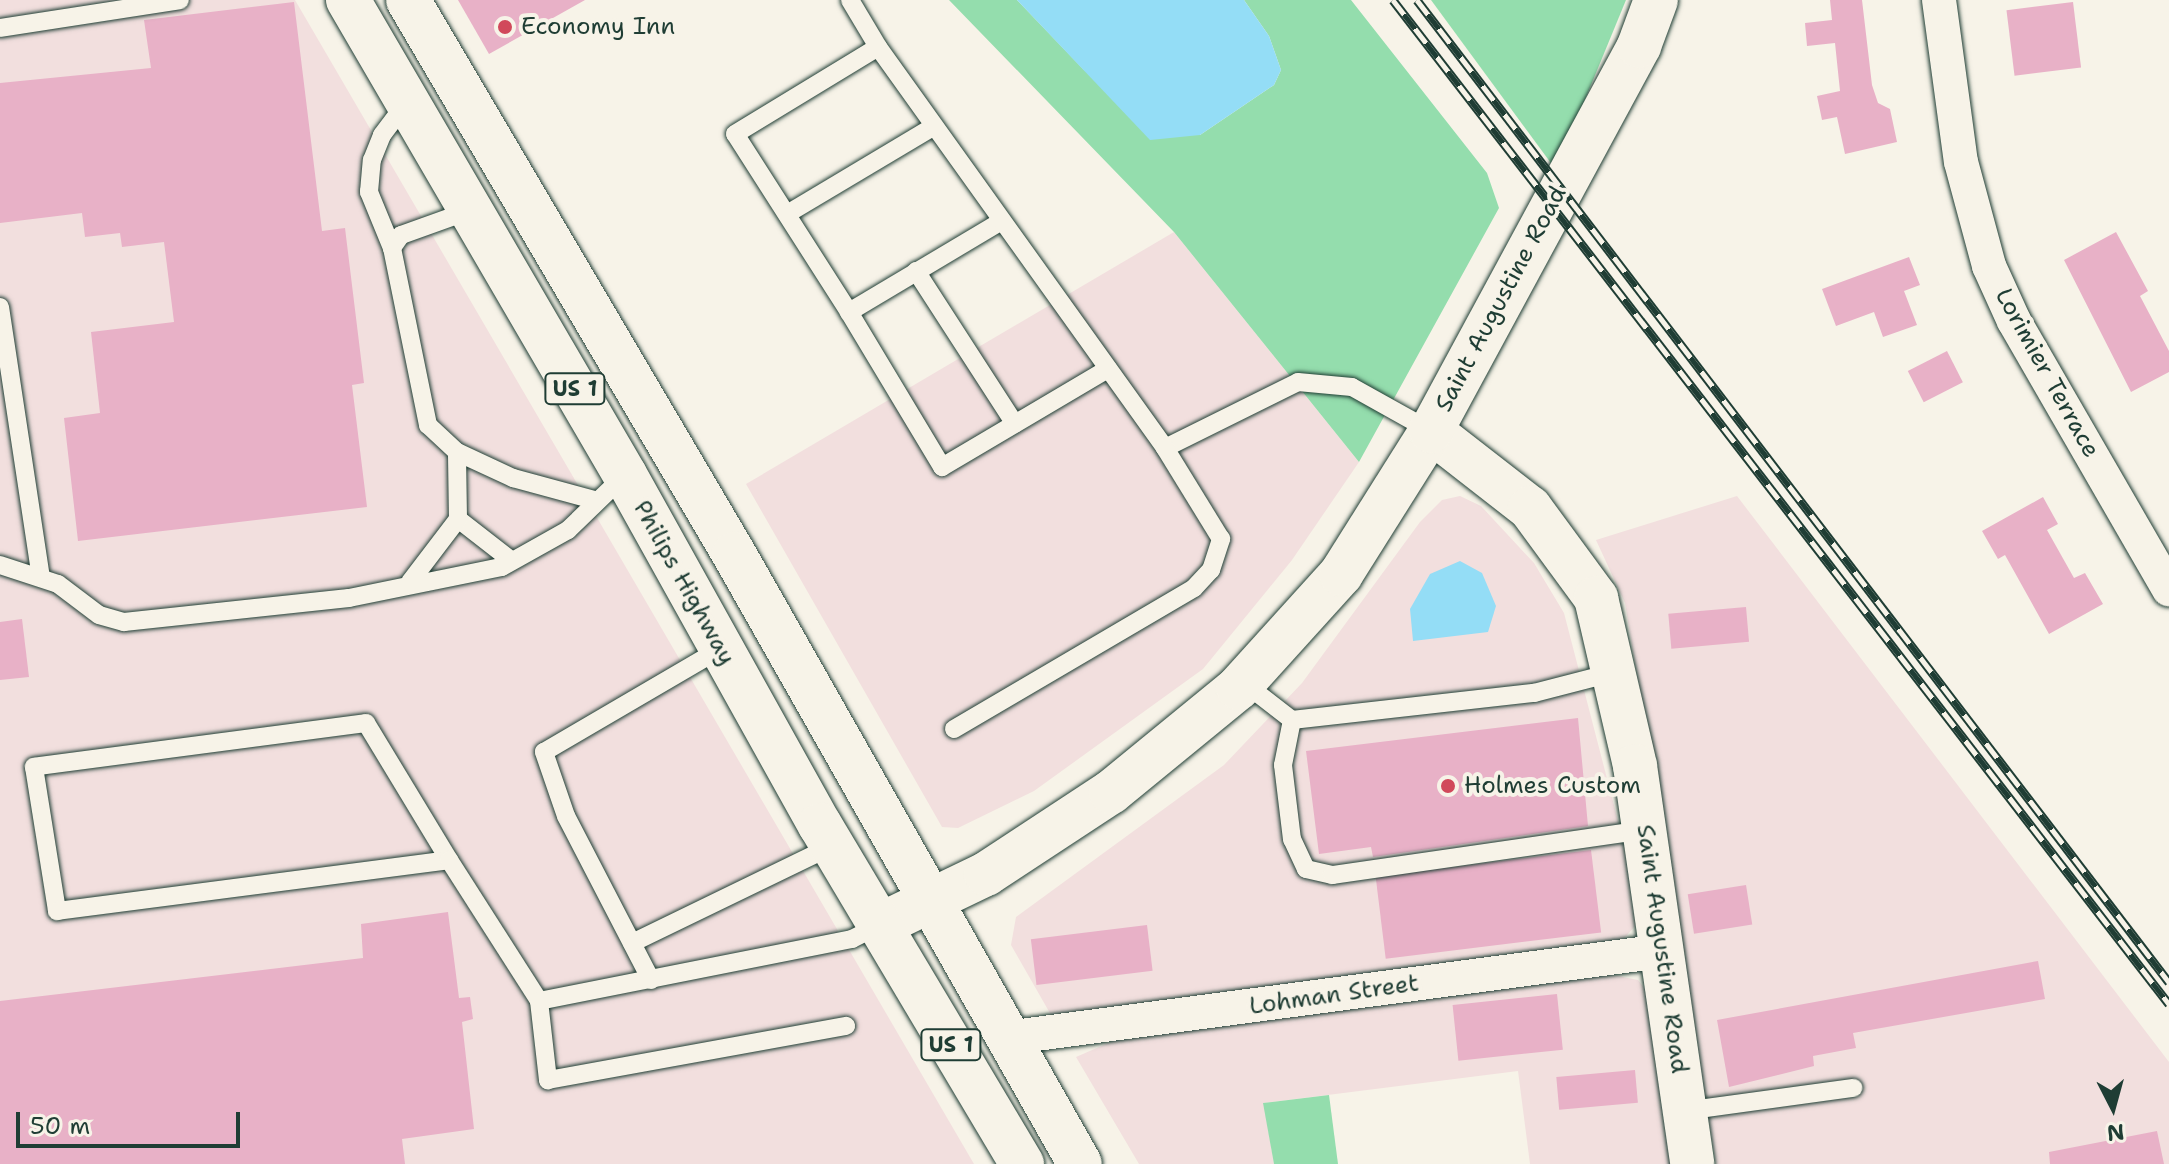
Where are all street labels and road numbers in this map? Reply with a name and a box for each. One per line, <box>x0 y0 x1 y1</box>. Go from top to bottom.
street label: Saint Augustine Road <box>1429 181 1573 417</box>
street label: Lorimier Terrace <box>1989 283 2105 463</box>
road number: US 1 <box>543 371 607 407</box>
street label: Philips Highway <box>627 496 741 670</box>
street label: Saint Augustine Road <box>1630 823 1694 1075</box>
street label: Lohman Street <box>1247 969 1421 1021</box>
road number: US 1 <box>919 1027 983 1063</box>

